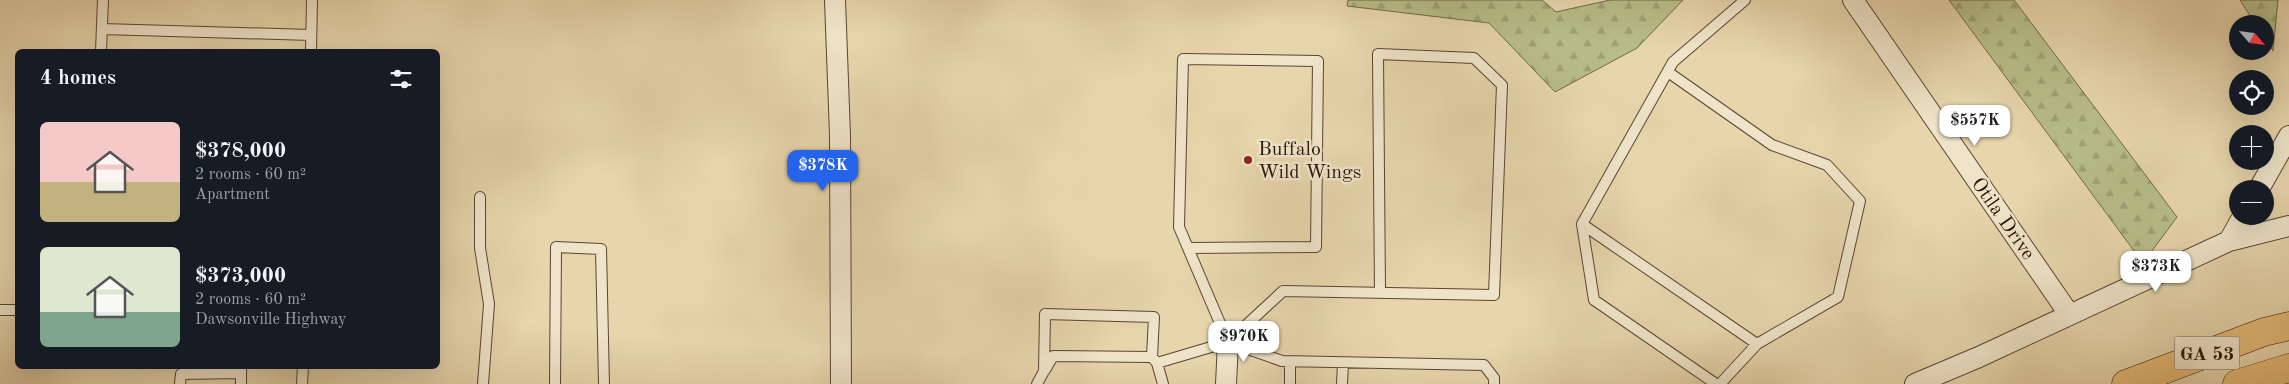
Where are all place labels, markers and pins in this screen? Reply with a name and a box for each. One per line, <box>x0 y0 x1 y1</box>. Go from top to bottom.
pin: $557K <box>1940 104 2010 147</box>
place label: Buffalo Wild Wings <box>1258 140 1361 183</box>
pin: $378K <box>788 150 858 192</box>
marker: Buffalo Wild Wings <box>1242 154 1254 166</box>
pin: $373K <box>2121 250 2191 293</box>
pin: $970K <box>1209 320 1279 363</box>

